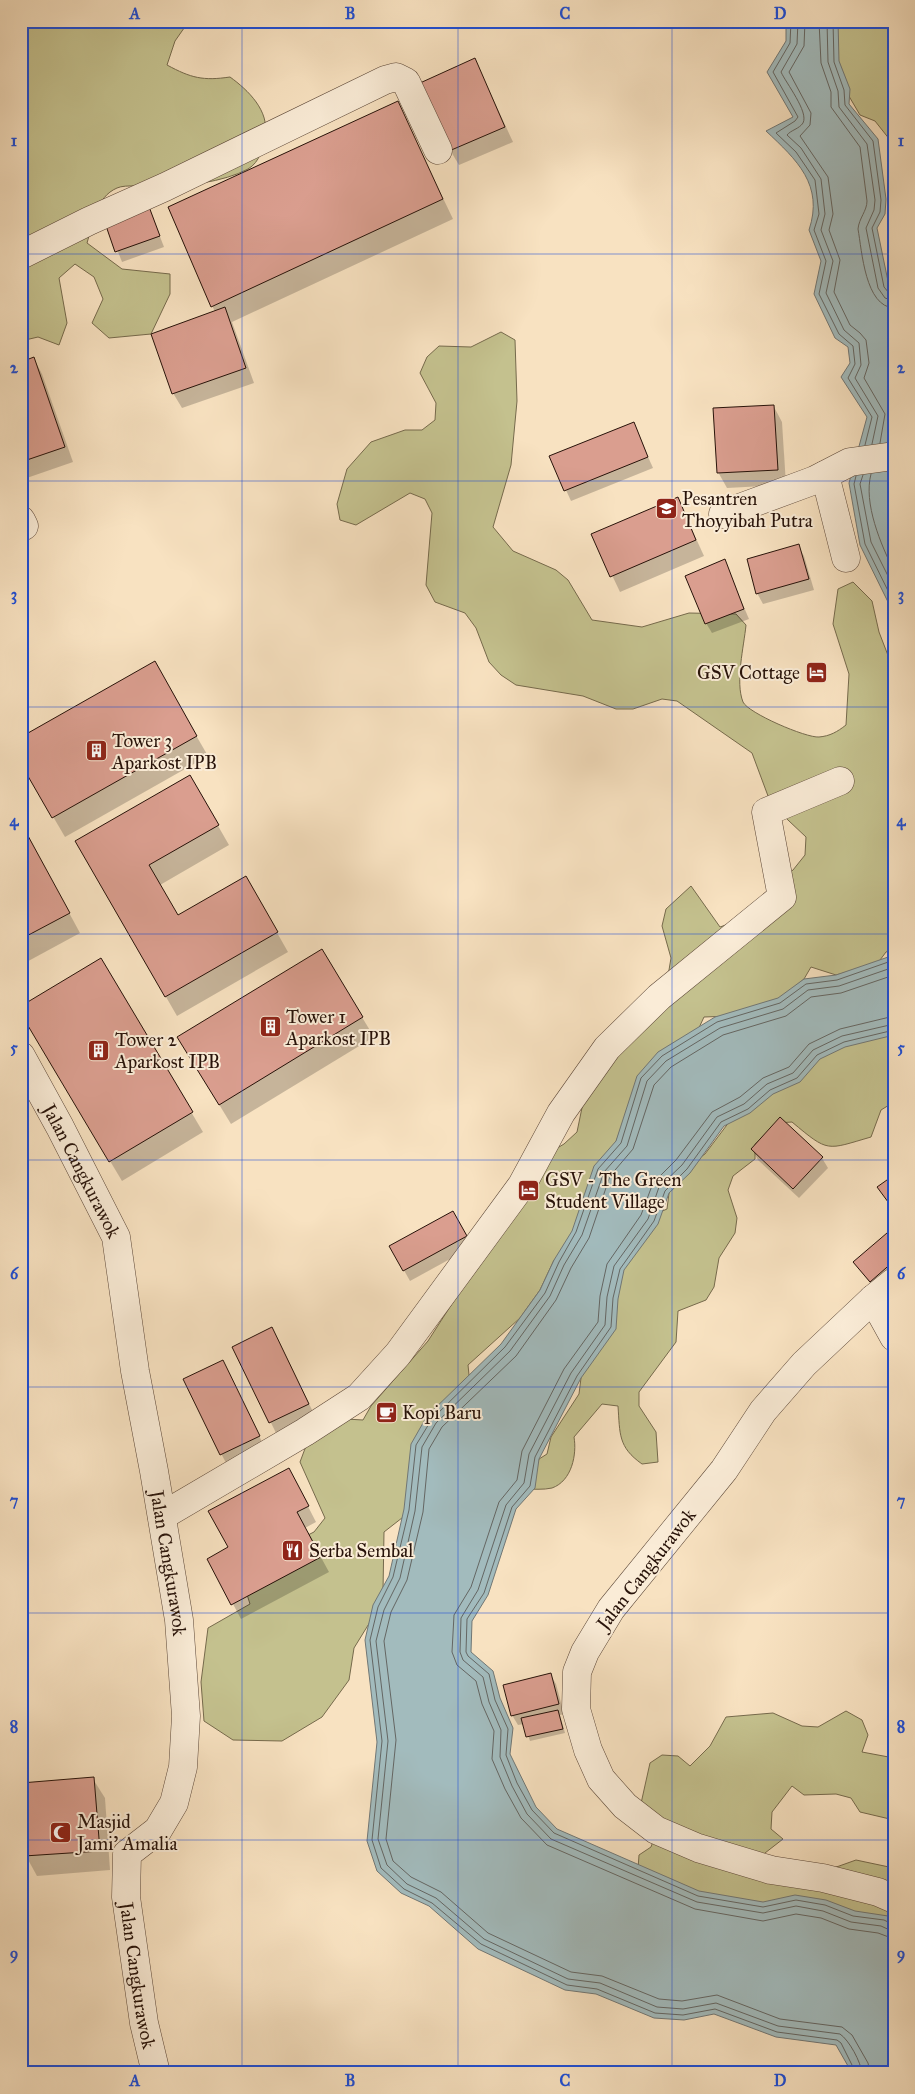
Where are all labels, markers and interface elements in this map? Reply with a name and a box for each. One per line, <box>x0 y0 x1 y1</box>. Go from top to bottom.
text: A <box>129 4 141 23</box>
text: B <box>345 4 355 23</box>
text: C <box>560 4 571 23</box>
text: D <box>774 4 787 23</box>
text: 1 <box>11 131 18 150</box>
text: 1 <box>898 131 905 150</box>
text: 2 <box>10 358 19 377</box>
text: 2 <box>897 358 906 377</box>
place label: Pesantren Thoyyibah Putra <box>682 487 814 532</box>
school or university icon: Pesantren Thoyyibah Putra <box>654 497 678 521</box>
text: 3 <box>11 585 17 605</box>
text: 3 <box>898 585 904 605</box>
hotel icon: GSV Cottage <box>804 660 828 684</box>
place label: GSV Cottage <box>697 661 800 685</box>
place label: Tower 3 Aparkost IPB <box>111 729 217 774</box>
building icon: Tower 3 Aparkost IPB <box>84 739 108 763</box>
text: 4 <box>10 811 20 831</box>
text: 4 <box>897 811 907 831</box>
place label: Tower 1 Aparkost IPB <box>285 1005 391 1050</box>
building icon: Tower 1 Aparkost IPB <box>258 1015 282 1039</box>
place label: Tower 2 Aparkost IPB <box>114 1028 220 1073</box>
text: 5 <box>10 1038 18 1057</box>
building icon: Tower 2 Aparkost IPB <box>87 1038 111 1062</box>
text: 5 <box>897 1038 905 1057</box>
street label: Jalan Cangkurawok <box>36 1098 126 1242</box>
place label: GSV - The Green Student Village <box>545 1168 682 1214</box>
hotel icon: GSV - The Green Student Village <box>517 1178 541 1202</box>
text: 6 <box>10 1264 19 1283</box>
text: 6 <box>897 1264 906 1283</box>
cafe icon: Kopi Baru <box>374 1400 398 1424</box>
place label: Kopi Baru <box>402 1401 482 1424</box>
street label: Jalan Cangkurawok <box>145 1486 192 1637</box>
text: 7 <box>10 1491 19 1510</box>
text: 7 <box>897 1491 906 1510</box>
street label: Jalan Cangkurawok <box>590 1504 701 1636</box>
restaurant icon: Serba Sembal <box>281 1538 305 1562</box>
place label: Serba Sembal <box>309 1539 414 1562</box>
text: 8 <box>10 1717 18 1736</box>
text: 8 <box>897 1717 905 1736</box>
place label: Masjid Jami' Amalia <box>75 1810 178 1856</box>
mosque icon: Masjid Jami' Amalia <box>49 1820 73 1844</box>
street label: Jalan Cangkurawok <box>114 1899 161 2051</box>
text: 9 <box>10 1944 18 1964</box>
text: 9 <box>897 1944 905 1964</box>
text: A <box>129 2071 141 2090</box>
text: B <box>345 2071 355 2090</box>
text: C <box>560 2071 571 2090</box>
text: D <box>774 2071 787 2090</box>

